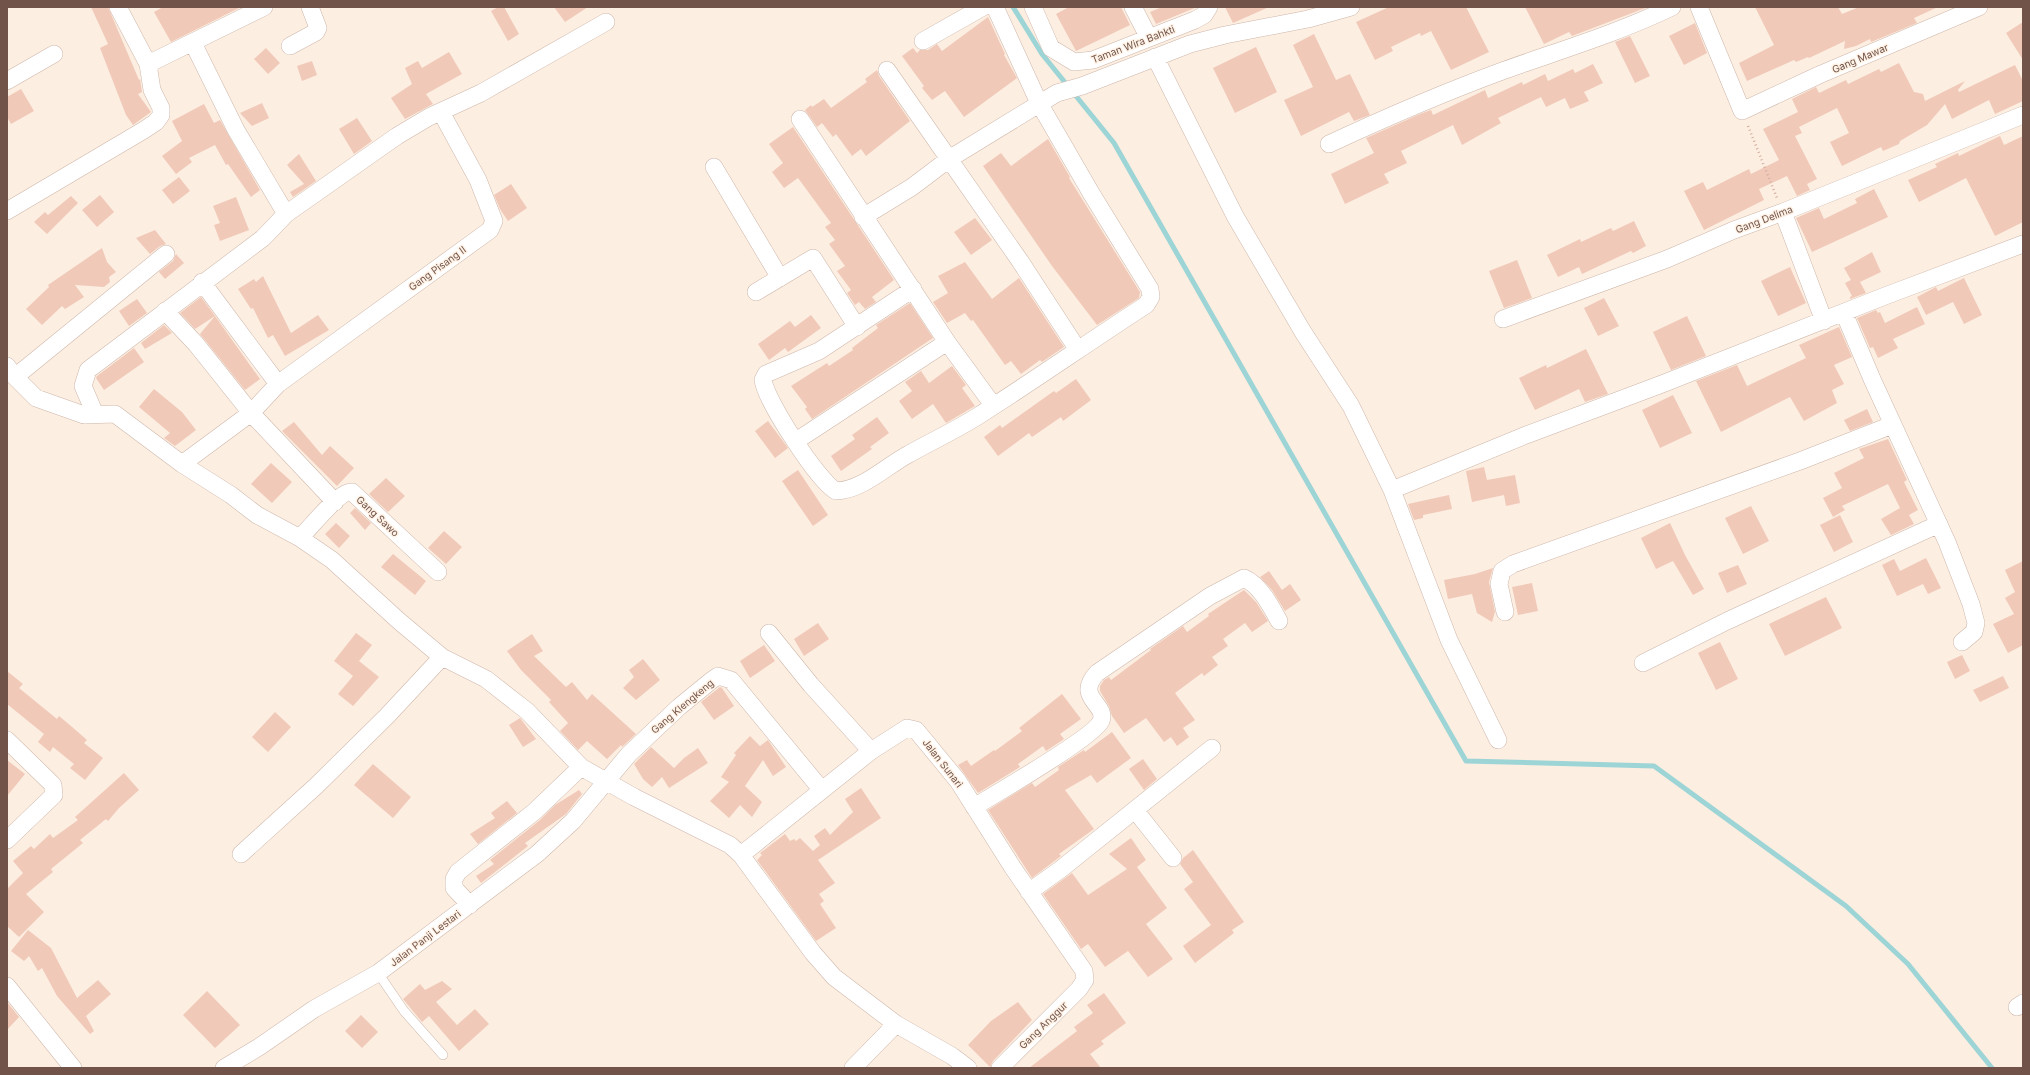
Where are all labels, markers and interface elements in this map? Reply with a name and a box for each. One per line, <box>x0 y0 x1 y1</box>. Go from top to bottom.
street label: Taman Wira Bahkti <box>1090 23 1176 65</box>
street label: Gang Mawar <box>1830 41 1890 75</box>
street label: Gang Delima <box>1734 203 1794 235</box>
street label: Gang Pisang II <box>406 243 468 293</box>
street label: Gang Sawo <box>354 493 402 539</box>
street label: Gang Klengkeng <box>648 676 716 736</box>
street label: Jalan Sunari <box>920 736 966 790</box>
street label: Jalan Panji Lestari <box>387 907 463 969</box>
street label: Gang Anggur <box>1016 999 1070 1051</box>

